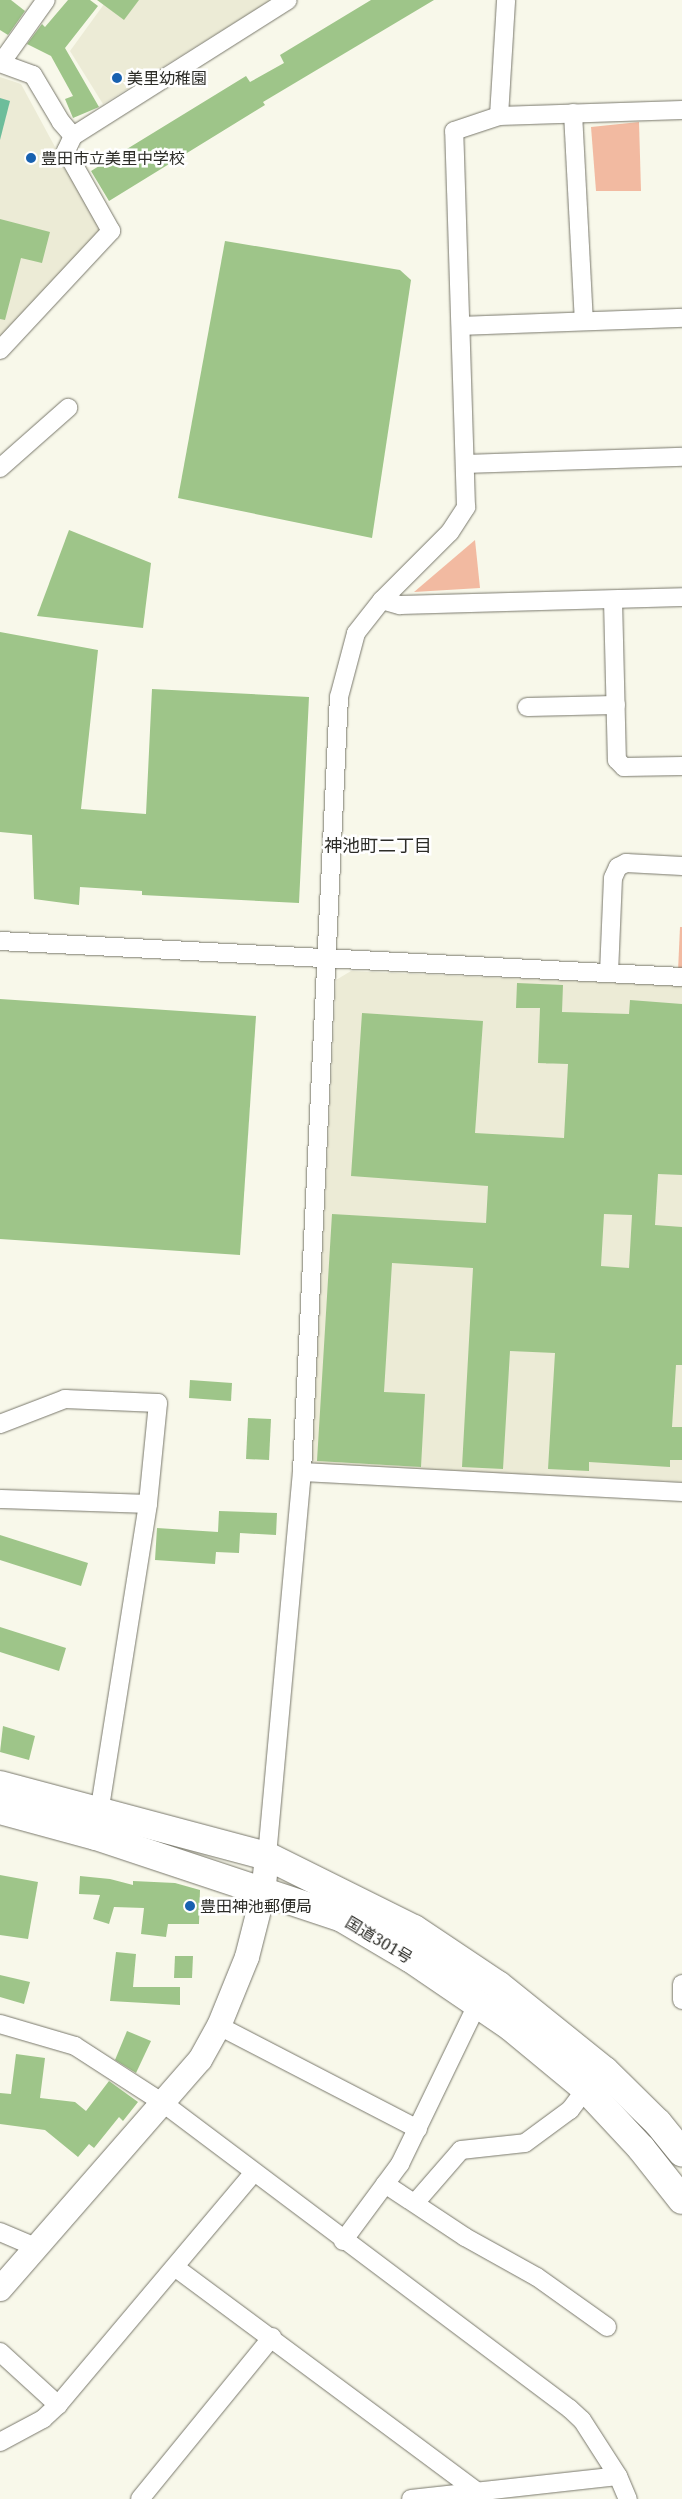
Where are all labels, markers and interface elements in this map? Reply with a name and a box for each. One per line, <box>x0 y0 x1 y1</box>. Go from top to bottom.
place label: 美里幼稚園 <box>127 68 207 88</box>
marker: 美里幼稚園 <box>111 72 123 84</box>
place label: 豊田市立美里中学校 <box>41 148 185 168</box>
marker: 豊田市立美里中学校 <box>25 152 37 164</box>
district label: 神池町二丁目 <box>324 834 432 856</box>
place label: 豊田神池郵便局 <box>200 1896 312 1916</box>
marker: 豊田神池郵便局 <box>184 1900 196 1912</box>
street label: 国道301号 <box>342 1913 416 1967</box>

